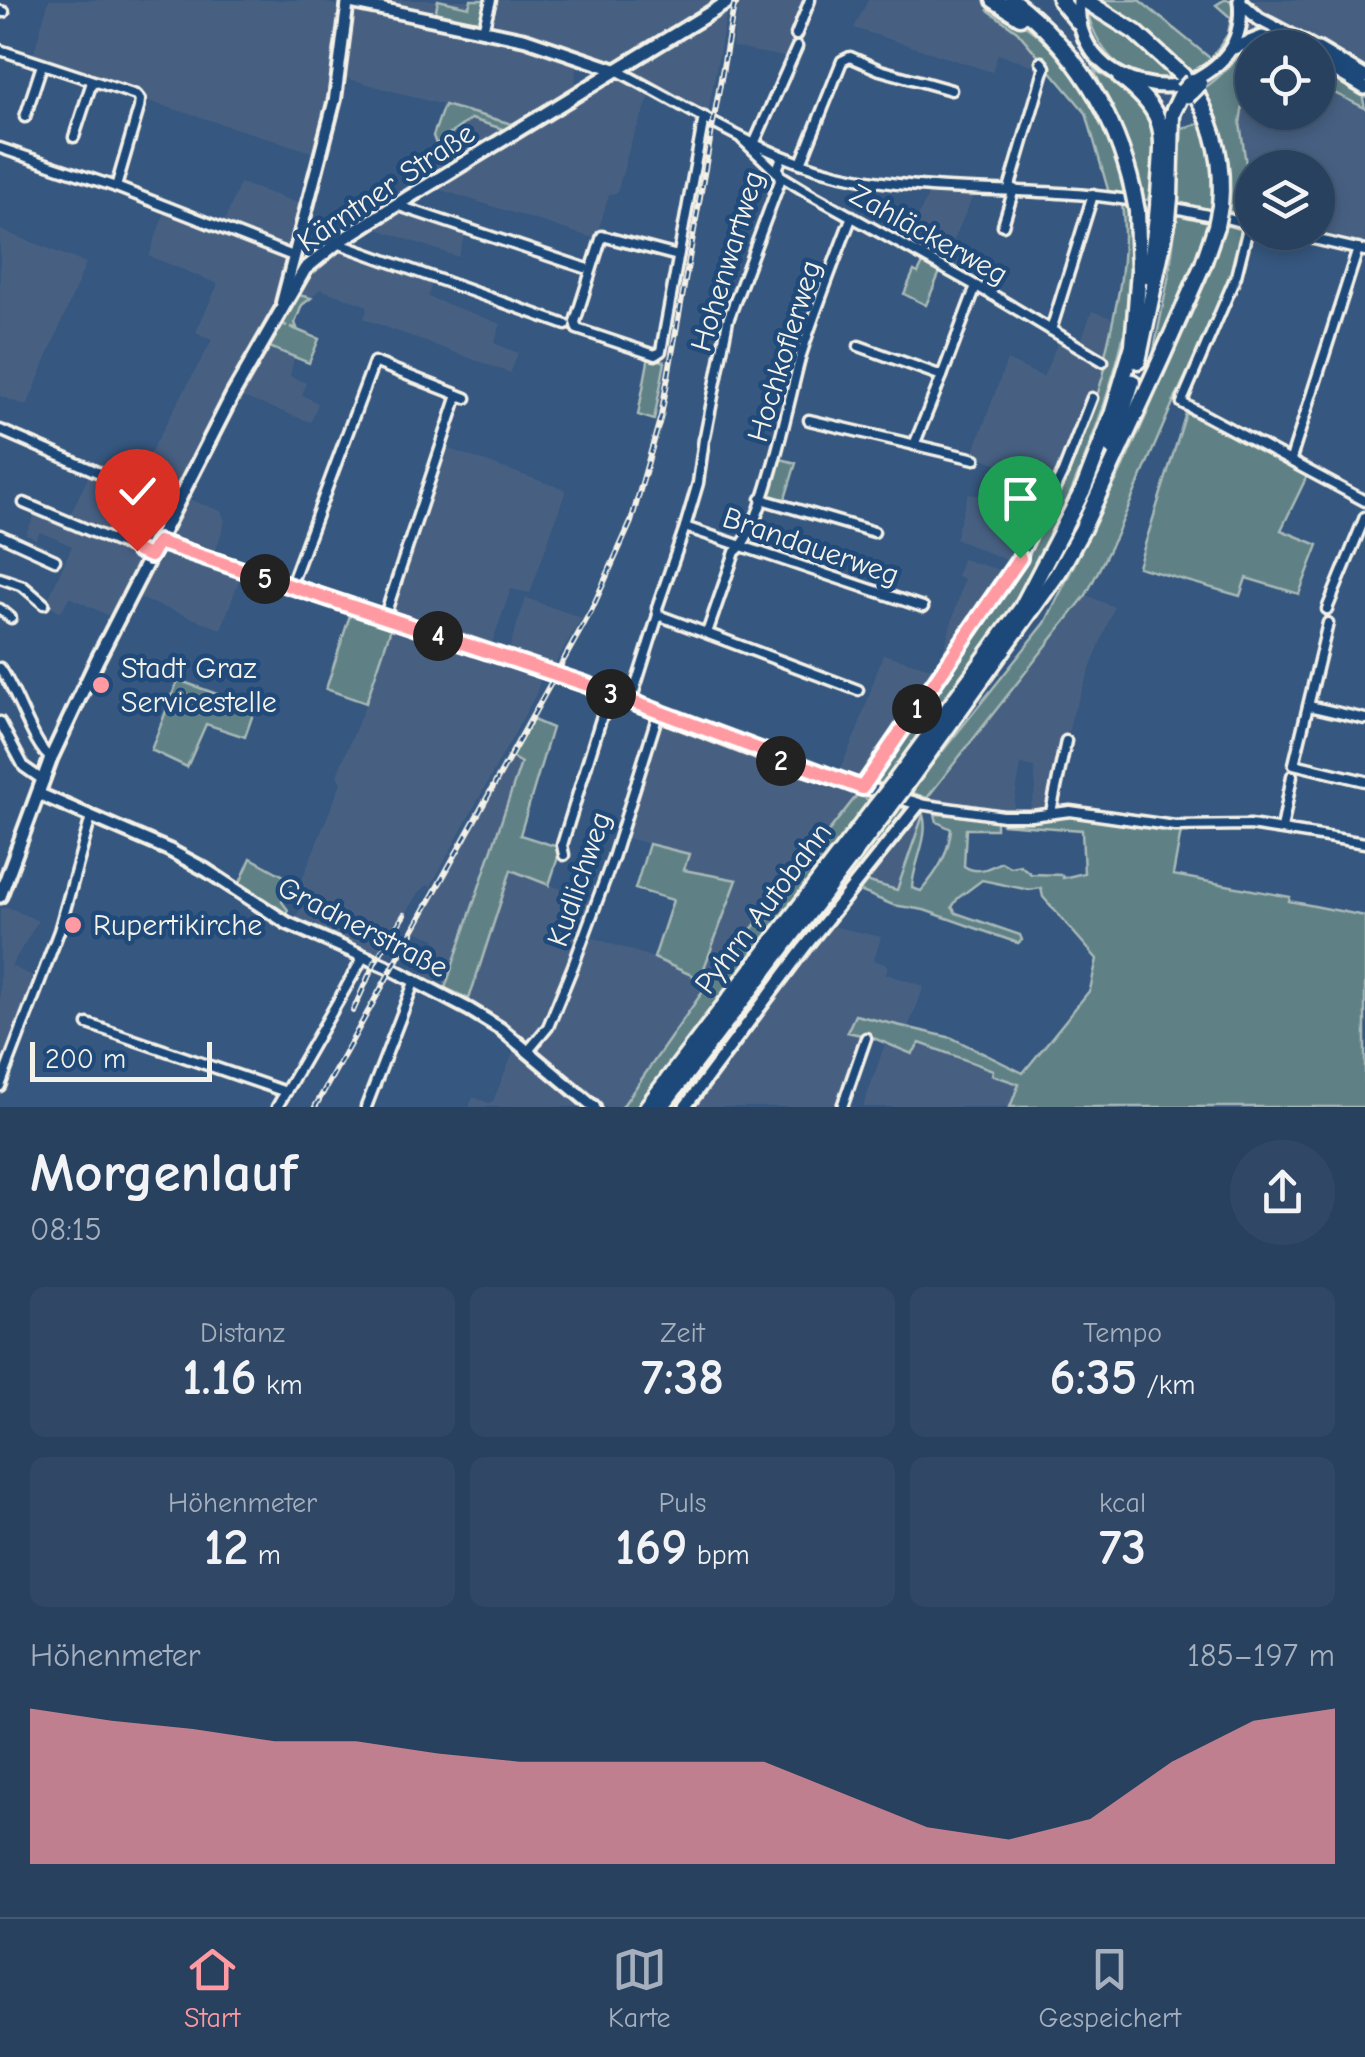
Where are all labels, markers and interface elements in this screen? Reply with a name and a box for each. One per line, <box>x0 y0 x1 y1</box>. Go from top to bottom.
map controls <box>1235 30 1335 250</box>
button: locate <box>1235 30 1335 130</box>
street label: Kärntner Straße <box>291 115 481 259</box>
button: layers <box>1235 150 1335 250</box>
street label: Hohenwartweg <box>683 167 772 356</box>
street label: Zahläckerweg <box>844 177 1014 292</box>
street label: Hochkoflerweg <box>740 256 829 446</box>
pin <box>95 449 180 552</box>
pin <box>978 456 1063 559</box>
icon: check <box>110 464 165 519</box>
icon: arrive <box>993 471 1048 526</box>
street label: Brandauerweg <box>718 500 904 593</box>
pin: 5 <box>240 554 290 604</box>
text: 5 <box>258 563 272 595</box>
pin: 4 <box>413 611 463 661</box>
text: 4 <box>431 620 445 652</box>
place label: Stadt Graz Servicestelle <box>121 651 277 720</box>
pin: 3 <box>586 669 636 719</box>
marker: Stadt Graz Servicestelle <box>90 674 112 696</box>
text: 3 <box>604 678 618 710</box>
pin: 1 <box>892 684 942 734</box>
text: 1 <box>911 693 923 725</box>
pin: 2 <box>756 736 806 786</box>
text: 2 <box>774 745 788 777</box>
street label: Kudlichweg <box>540 807 619 951</box>
street label: Pyhrn Autobahn <box>688 816 839 1001</box>
street label: Gradnerstraße <box>272 870 454 985</box>
place label: Rupertikirche <box>93 908 262 943</box>
marker: Rupertikirche <box>62 914 84 936</box>
scale bar <box>30 1037 212 1082</box>
text: 200 m <box>45 1043 126 1075</box>
button: share <box>1230 1140 1335 1245</box>
text: Morgenlauf <box>30 1141 297 1205</box>
text: 08:15 <box>30 1211 102 1248</box>
text: Distanz <box>200 1317 285 1349</box>
text: Zeit <box>660 1317 705 1349</box>
text: Tempo <box>1083 1317 1162 1349</box>
text: 1.16 <box>182 1349 257 1407</box>
text: 7:38 <box>641 1349 724 1407</box>
text: 6:35 <box>1050 1349 1137 1407</box>
text: km <box>257 1369 303 1401</box>
text: /km <box>1137 1369 1195 1401</box>
text: Höhenmeter <box>168 1487 317 1519</box>
text: Puls <box>659 1487 706 1519</box>
text: kcal <box>1099 1487 1146 1519</box>
text: 12 <box>204 1519 249 1577</box>
text: 169 <box>615 1519 687 1577</box>
text: 73 <box>1099 1519 1146 1577</box>
text: m <box>249 1539 281 1571</box>
text: bpm <box>687 1539 750 1571</box>
text: Höhenmeter <box>30 1637 200 1674</box>
text: 185–197 m <box>1187 1637 1335 1674</box>
tab: Start <box>184 1942 240 2034</box>
tab: Karte <box>608 1942 671 2034</box>
tab: Gespeichert <box>1038 1942 1181 2034</box>

